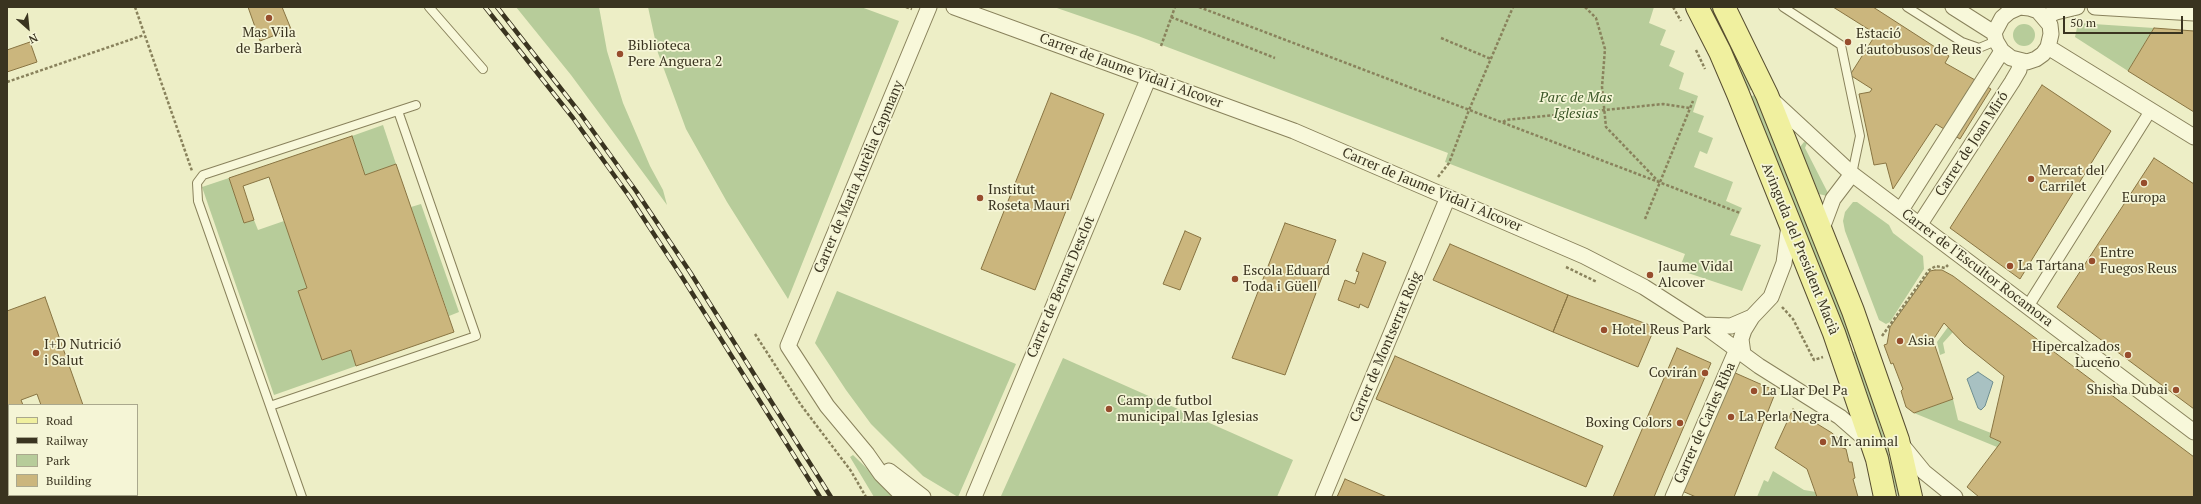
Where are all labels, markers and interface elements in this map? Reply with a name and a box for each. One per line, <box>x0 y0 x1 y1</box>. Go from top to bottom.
north arrow <box>8 8 48 48</box>
scale bar <box>2065 8 2185 34</box>
marker: Mas Vila de Barberà <box>264 13 274 23</box>
text: 50 m <box>2070 15 2096 30</box>
place label: Mas Vila de Barberà <box>236 25 302 58</box>
place label: Estació d'autobusos de Reus <box>1856 26 1981 58</box>
street label: Carrer de Jaume Vidal i Alcover <box>1037 30 1225 112</box>
text: N <box>27 31 40 47</box>
marker: Estació d'autobusos de Reus <box>1843 37 1853 47</box>
place label: Biblioteca Pere Anguera 2 <box>628 38 722 70</box>
marker: Biblioteca Pere Anguera 2 <box>615 49 625 59</box>
street label: Carrer de Maria Aurèlia Capmany <box>811 78 907 276</box>
street label: Carrer de Joan Miró <box>1932 88 2012 200</box>
park label: Parc de Mas Iglesias <box>1540 90 1612 122</box>
street label: Carrer de Jaume Vidal i Alcover <box>1339 144 1525 236</box>
street label: Avinguda del President Macià <box>1758 161 1842 337</box>
place label: Mercat del Carrilet <box>2039 163 2105 196</box>
marker: Mercat del Carrilet <box>2026 174 2036 184</box>
marker: Europa <box>2139 178 2149 188</box>
place label: Institut Roseta Mauri <box>988 182 1070 214</box>
place label: Europa <box>2122 190 2166 206</box>
marker: Institut Roseta Mauri <box>975 193 985 203</box>
street label: Carrer de l'Escultor Rocamora <box>1898 206 2056 330</box>
street label: Carrer de Bernat Desclot <box>1023 214 1099 360</box>
place label: Entre Fuegos Reus <box>2100 245 2177 278</box>
marker: Entre Fuegos Reus <box>2087 256 2097 266</box>
place label: La Tartana <box>2018 258 2084 274</box>
place label: Jaume Vidal Alcover <box>1658 259 1733 292</box>
marker: La Tartana <box>2005 261 2015 271</box>
place label: Escola Eduard Toda i Güell <box>1243 263 1330 296</box>
street label: Carrer de Montserrat Roig <box>1347 269 1425 425</box>
marker: Jaume Vidal Alcover <box>1645 270 1655 280</box>
marker: Escola Eduard Toda i Güell <box>1230 274 1240 284</box>
place label: Hotel Reus Park <box>1612 322 1711 338</box>
marker: Hotel Reus Park <box>1599 325 1609 335</box>
place label: Asia <box>1908 333 1935 349</box>
marker: Asia <box>1895 336 1905 346</box>
place label: I+D Nutrició i Salut <box>44 337 121 370</box>
place label: Hipercalzados Luceño <box>2032 339 2120 372</box>
marker: I+D Nutrició i Salut <box>31 348 41 358</box>
marker: Hipercalzados Luceño <box>2123 350 2133 360</box>
street label: Carrer de Carles Riba <box>1671 360 1739 486</box>
place label: Covirán <box>1649 365 1697 381</box>
marker: Covirán <box>1700 368 1710 378</box>
place label: Shisha Dubai <box>2086 382 2168 398</box>
place label: La Llar Del Pa <box>1762 383 1848 399</box>
marker: Shisha Dubai <box>2171 385 2181 395</box>
marker: La Llar Del Pa <box>1749 386 1759 396</box>
place label: Camp de futbol municipal Mas Iglesias <box>1117 393 1259 426</box>
legend <box>8 404 138 496</box>
marker: Camp de futbol municipal Mas Iglesias <box>1104 404 1114 414</box>
place label: La Perla Negra <box>1739 409 1829 425</box>
marker: La Perla Negra <box>1726 412 1736 422</box>
text: Road <box>46 413 73 428</box>
place label: Boxing Colors <box>1585 415 1672 431</box>
marker: Boxing Colors <box>1675 418 1685 428</box>
text: Railway <box>46 433 88 448</box>
place label: Mr. animal <box>1831 434 1898 450</box>
marker: Mr. animal <box>1818 437 1828 447</box>
text: Park <box>46 453 70 468</box>
text: Building <box>46 473 91 488</box>

